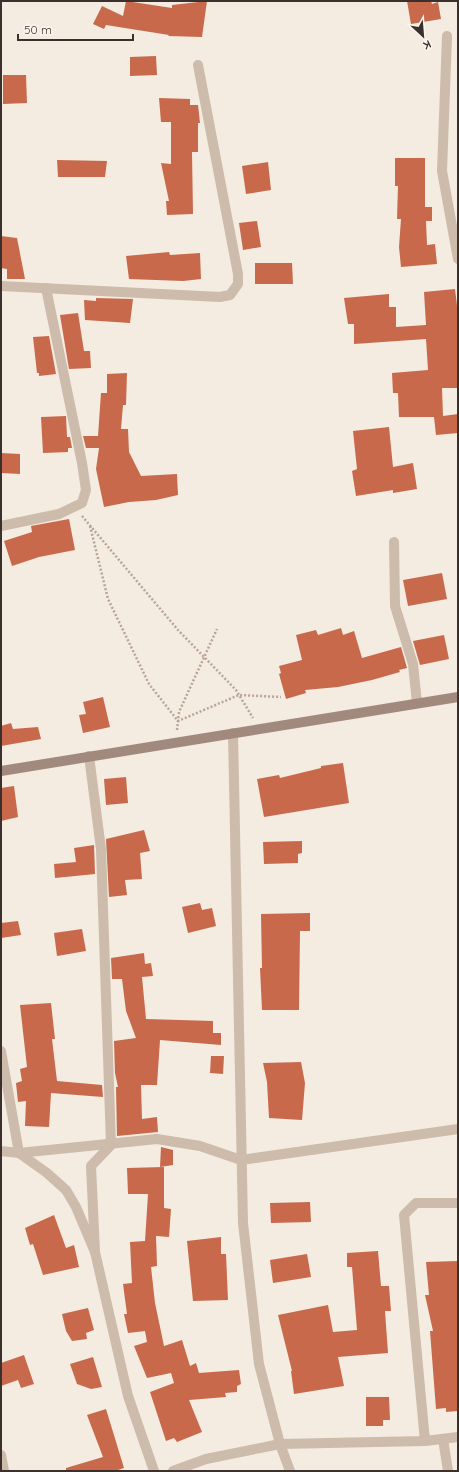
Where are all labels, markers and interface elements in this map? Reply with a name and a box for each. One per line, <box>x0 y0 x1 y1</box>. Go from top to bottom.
scale bar <box>18 16 133 42</box>
north arrow <box>403 16 443 56</box>
text: 50 m <box>24 22 52 37</box>
text: K <box>421 37 434 53</box>

